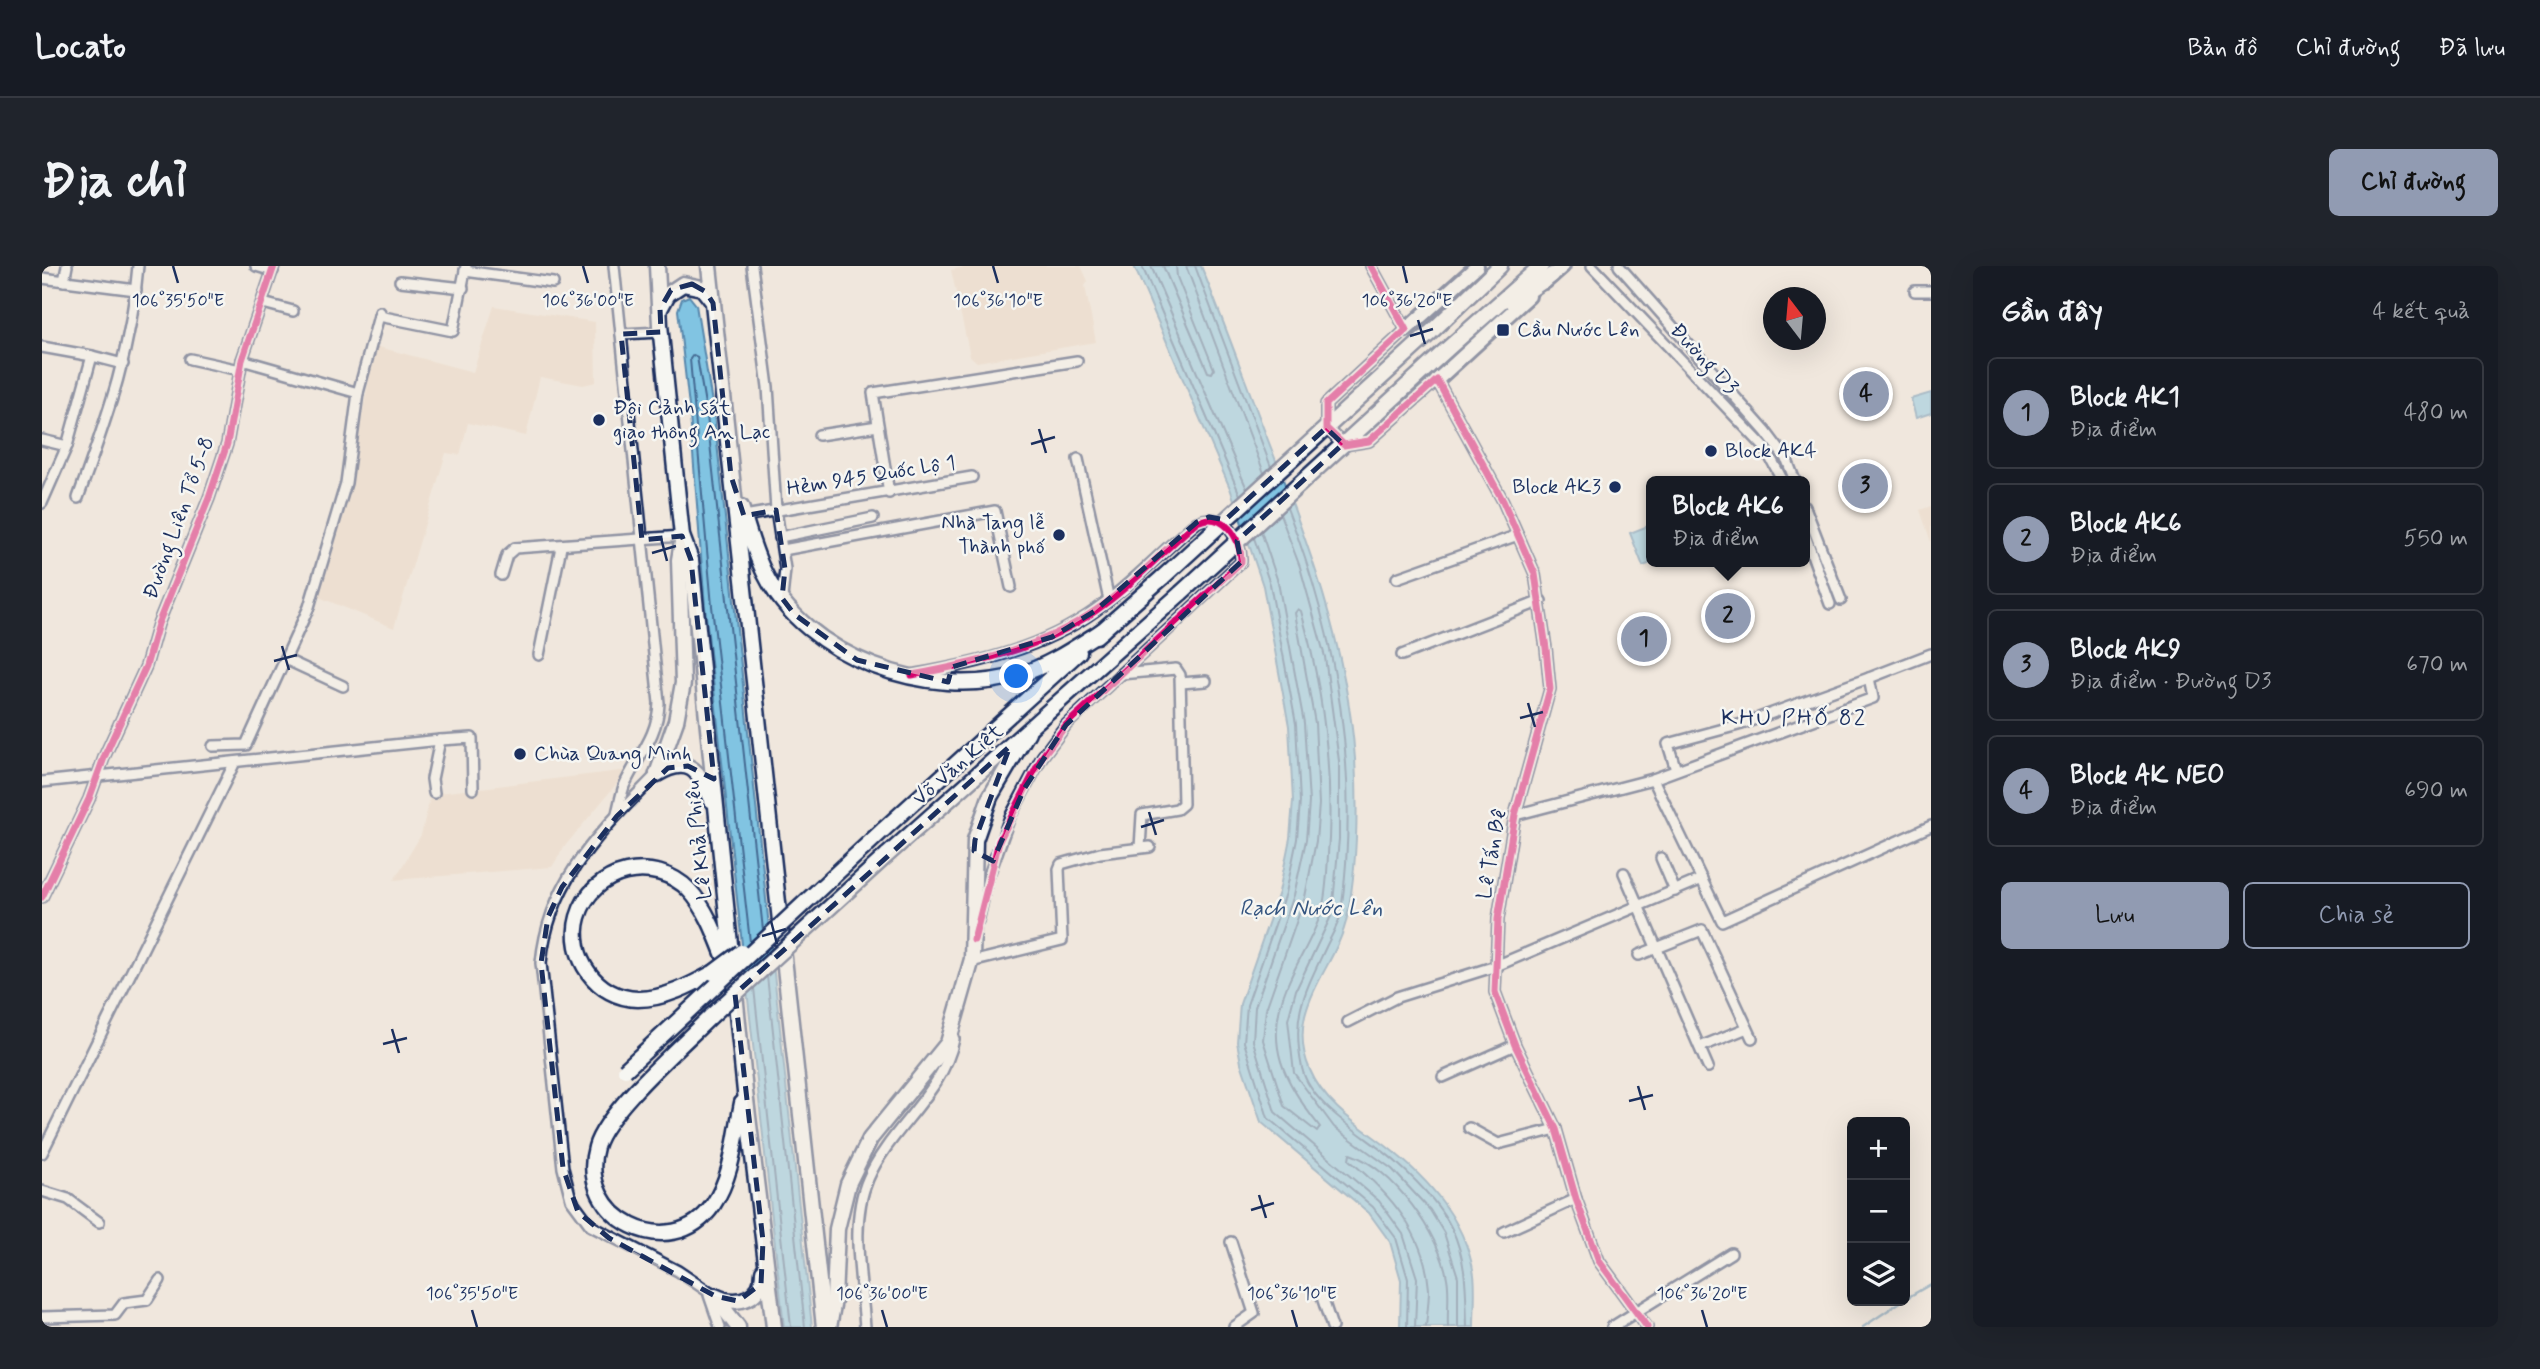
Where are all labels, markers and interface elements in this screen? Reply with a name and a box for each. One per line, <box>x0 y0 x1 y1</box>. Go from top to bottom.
text: Locato <box>35 26 126 70</box>
text: Bản đồ <box>2188 33 2258 64</box>
text: Chỉ đường <box>2296 33 2401 64</box>
text: Đã lưu <box>2439 33 2505 64</box>
button: Chỉ đường <box>2329 149 2498 216</box>
text: Địa chỉ <box>42 150 188 215</box>
north arrow <box>1763 287 1826 350</box>
text: 106°35'50"E <box>132 289 224 313</box>
text: 106°36'00"E <box>542 289 634 313</box>
text: 106°36'10"E <box>953 289 1043 313</box>
text: 106°36'20"E <box>1362 289 1453 313</box>
text: Gần đây <box>2001 292 2103 331</box>
text: 4 kết quả <box>2373 297 2470 327</box>
place label: Cầu Nước Lên <box>1517 316 1640 344</box>
street label: Đường D3 <box>1662 317 1745 403</box>
marker: Cầu Nước Lên <box>1495 322 1511 338</box>
pin: 4 <box>1843 368 1889 420</box>
text: Block AK1 <box>2070 381 2180 415</box>
place label: Đội Cảnh sát giao thông An Lạc <box>613 394 770 448</box>
text: 1 <box>2021 398 2031 428</box>
text: 480 m <box>2404 398 2468 428</box>
marker: Đội Cảnh sát giao thông An Lạc <box>591 412 607 428</box>
text: Địa điểm <box>2070 415 2157 445</box>
street label: Đường Liên Tổ 5-8 <box>137 433 223 604</box>
place label: Block AK4 <box>1725 437 1817 465</box>
marker: Block AK4 <box>1703 443 1719 459</box>
street label: Hẻm 945 Quốc Lộ 1 <box>784 449 958 503</box>
pin: 3 <box>1842 460 1888 512</box>
place label: Block AK3 <box>1512 473 1602 501</box>
popup <box>1646 476 1810 567</box>
marker: Block AK3 <box>1607 479 1623 495</box>
text: Block AK6 <box>1672 490 1784 524</box>
text: Block AK6 <box>2070 507 2182 541</box>
place label: Nhà Tang lễ Thành phố <box>941 509 1046 561</box>
text: Địa điểm <box>1672 524 1759 554</box>
text: 2 <box>2020 524 2032 554</box>
text: 550 m <box>2404 524 2468 554</box>
marker: Nhà Tang lễ Thành phố <box>1051 527 1067 543</box>
text: Địa điểm <box>2070 541 2157 571</box>
pin: 2 <box>1705 590 1751 642</box>
pin: 1 <box>1621 613 1667 665</box>
text: Block AK9 <box>2070 633 2181 667</box>
text: 3 <box>2021 650 2031 680</box>
text: 670 m <box>2406 650 2468 680</box>
your location <box>999 659 1033 693</box>
text: Địa điểm · Đường D3 <box>2070 667 2271 697</box>
district label: KHU PHỐ 82 <box>1721 704 1867 734</box>
street label: Võ Văn Kiệt <box>907 717 1010 812</box>
place label: Chùa Quang Minh <box>534 740 692 769</box>
marker: Chùa Quang Minh <box>512 746 528 762</box>
text: Block AK NEO <box>2070 759 2225 793</box>
text: 4 <box>2019 776 2033 806</box>
text: 690 m <box>2404 776 2468 806</box>
street label: Lê Khả Phiêu <box>679 779 719 901</box>
text: Địa điểm <box>2070 793 2157 823</box>
street label: Lê Tấn Bê <box>1470 807 1514 901</box>
button: Lưu <box>2001 882 2229 949</box>
button: Chia sẻ <box>2243 882 2470 949</box>
water label: Rạch Nước Lên <box>1239 894 1383 924</box>
map controls <box>1847 1117 1910 1306</box>
button: + <box>1847 1117 1910 1180</box>
button: − <box>1847 1180 1910 1243</box>
button: layers <box>1847 1243 1910 1306</box>
text: 106°35'50"E <box>426 1282 518 1306</box>
text: 106°36'00"E <box>836 1282 928 1306</box>
text: 106°36'10"E <box>1247 1282 1337 1306</box>
text: 106°36'20"E <box>1657 1282 1748 1306</box>

